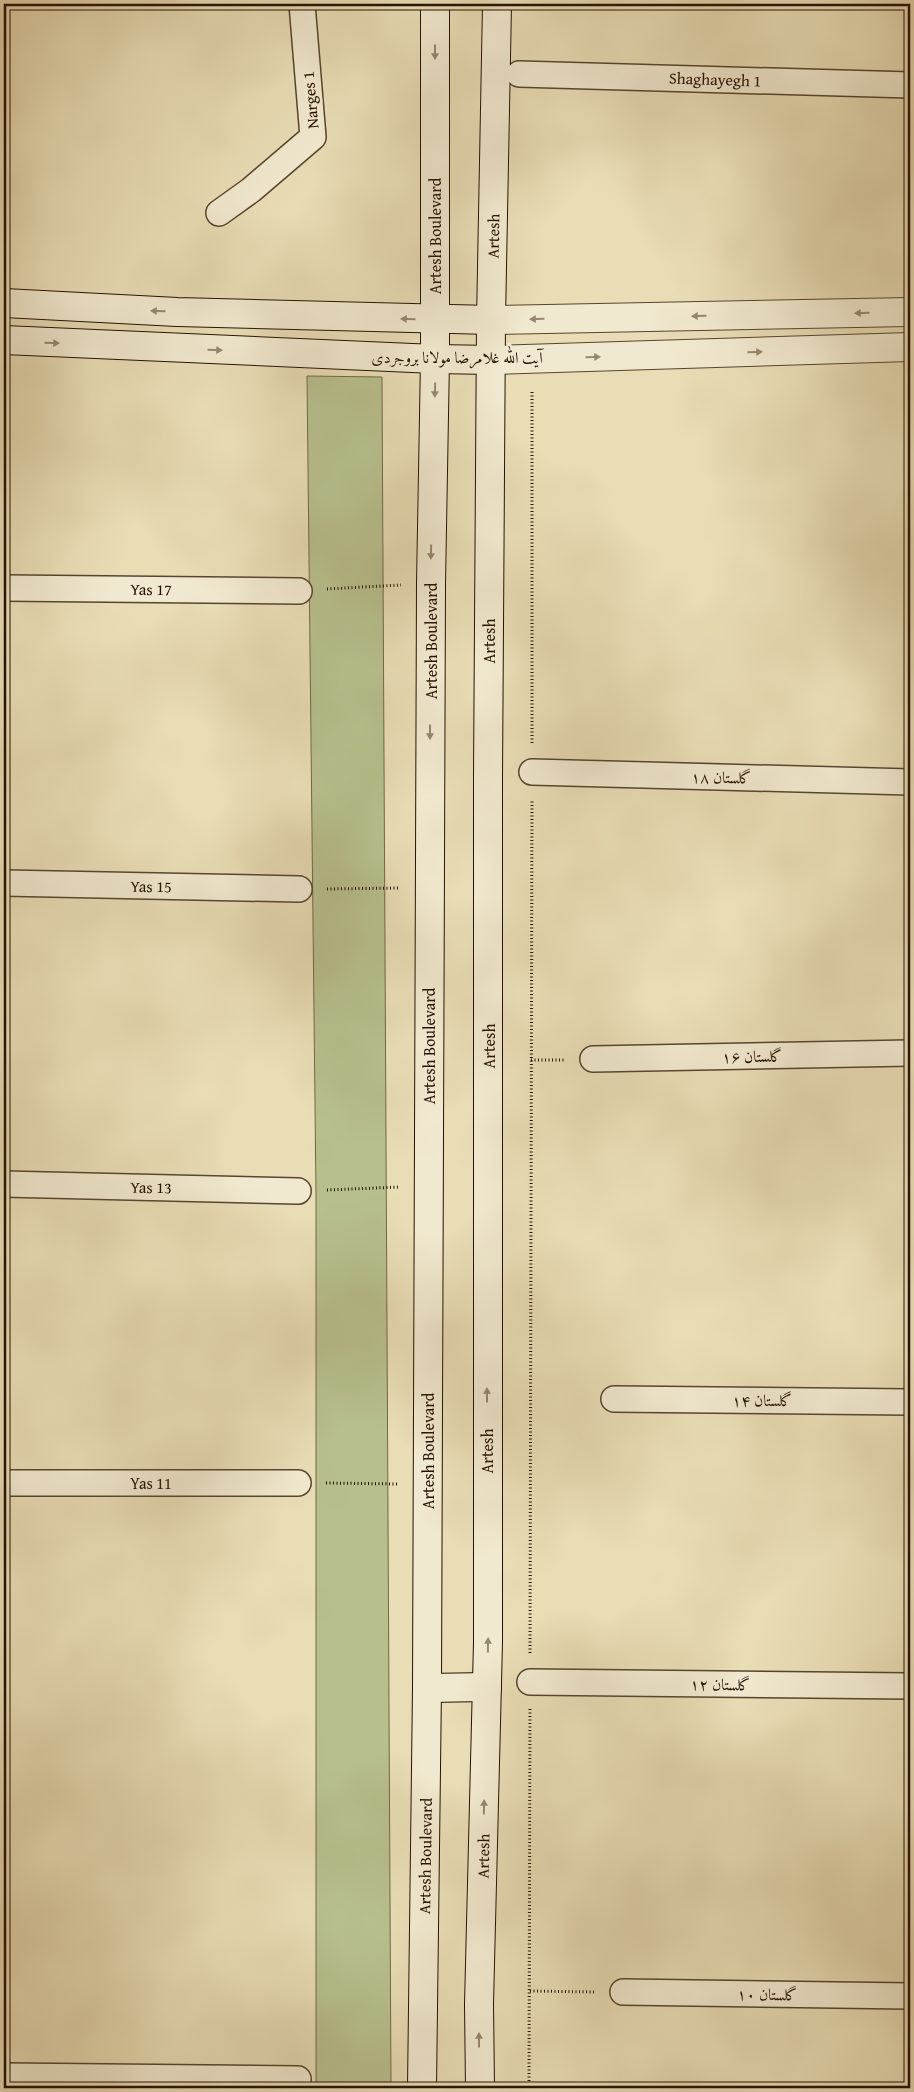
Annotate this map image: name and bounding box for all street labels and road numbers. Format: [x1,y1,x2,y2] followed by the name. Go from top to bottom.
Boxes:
[669,65,761,93] street label: Shaghayegh 1
[296,70,324,130] street label: Narges 1
[423,177,447,294] street label: Artesh Boulevard
[481,213,505,259] street label: Artesh
[371,345,544,369] street label: آیت الله غلامرضا مولانا بروجردی
[130,577,172,601] street label: Yas 17
[419,582,443,699] street label: Artesh Boulevard
[477,619,501,663] street label: Artesh
[691,764,751,790] street label: گلستان ۱۸
[130,874,172,898] street label: Yas 15
[417,987,441,1104] street label: Artesh Boulevard
[477,1024,501,1068] street label: Artesh
[722,1043,782,1069] street label: گلستان ۱۶
[130,1175,172,1199] street label: Yas 13
[732,1388,792,1412] street label: گلستان ۱۴
[416,1392,440,1509] street label: Artesh Boulevard
[475,1429,499,1473] street label: Artesh
[130,1471,172,1495] street label: Yas 11
[690,1671,750,1697] street label: گلستان ۱۲
[412,1797,438,1914] street label: Artesh Boulevard
[471,1833,495,1879] street label: Artesh
[737,1981,797,2007] street label: گلستان ۱۰

